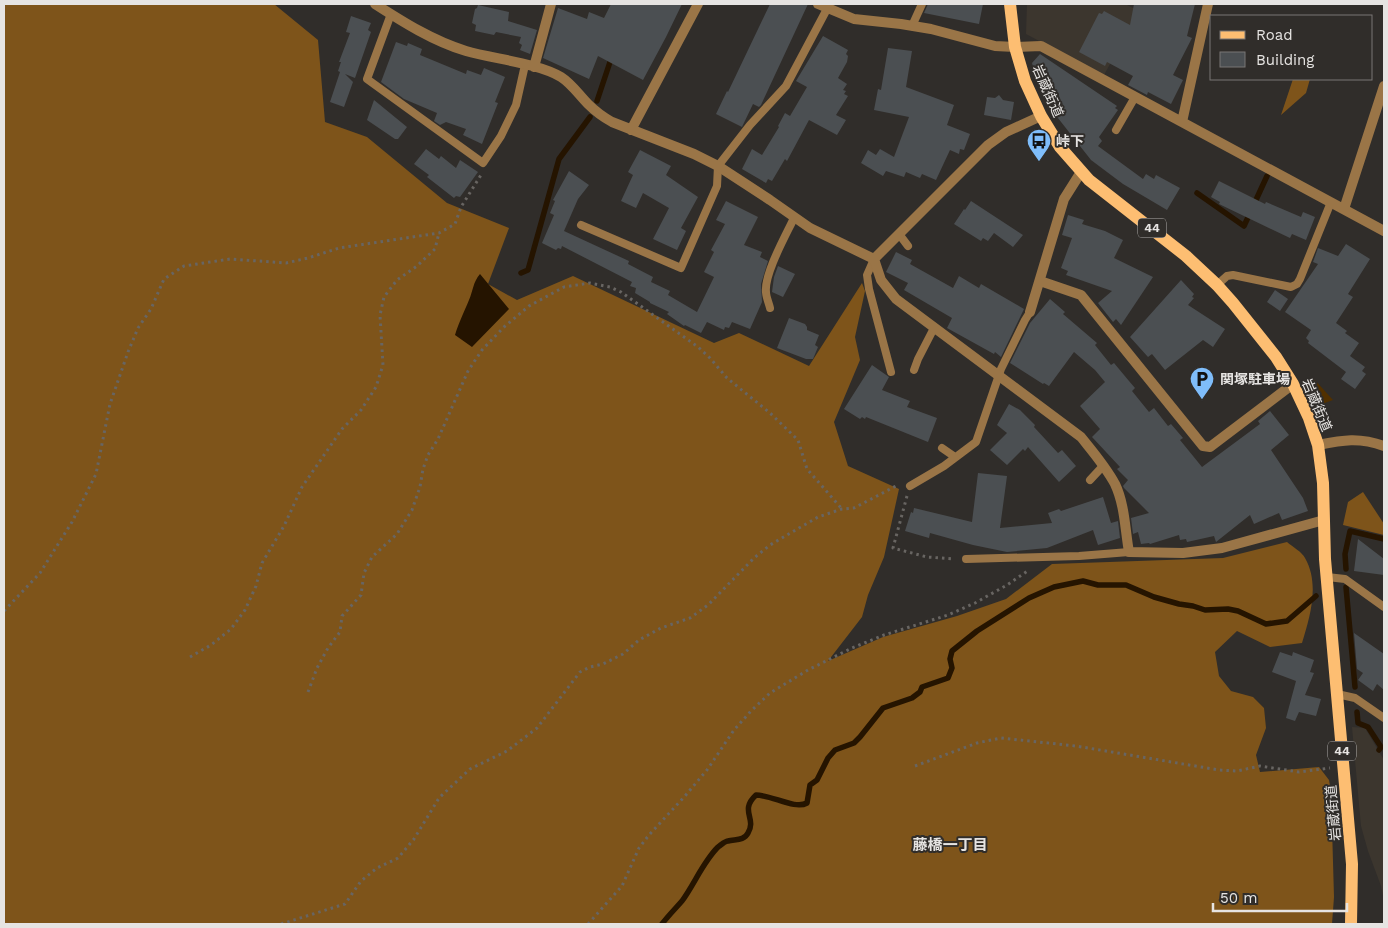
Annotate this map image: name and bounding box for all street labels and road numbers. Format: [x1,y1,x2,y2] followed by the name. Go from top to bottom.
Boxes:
[1029,62,1067,120] street label: 岩蔵街道
[1138,218,1166,238] road number: 44
[1299,376,1335,434] street label: 岩蔵街道
[1328,741,1356,760] road number: 44
[1323,784,1343,842] street label: 岩蔵街道

